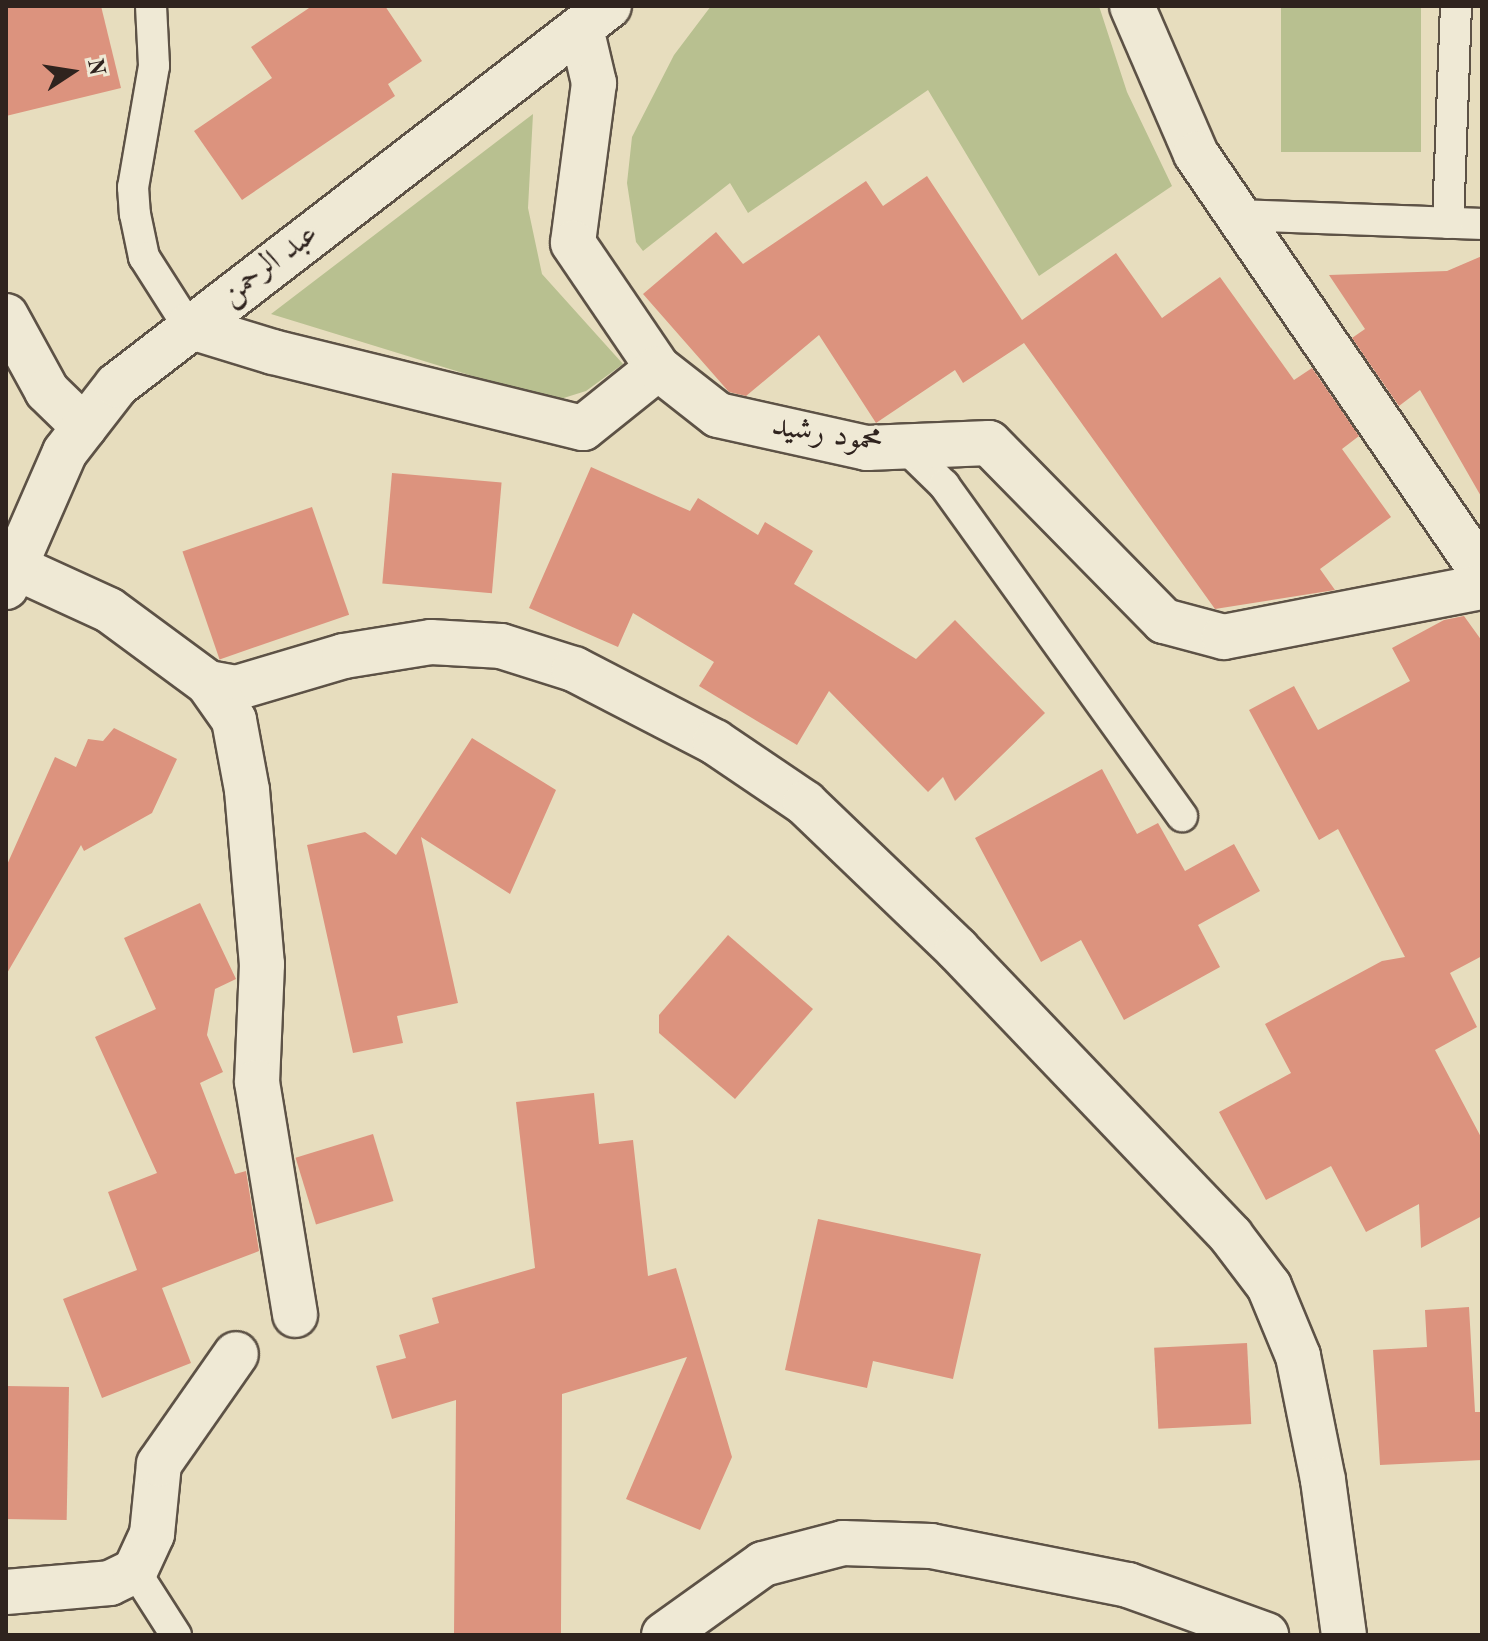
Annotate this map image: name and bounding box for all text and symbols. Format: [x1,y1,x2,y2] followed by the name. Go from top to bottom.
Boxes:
[32,32,112,112] north arrow
[83,57,108,78] text: N
[213,216,327,314] street label: عبد الرحمن
[769,407,885,463] street label: محمود رشيد

